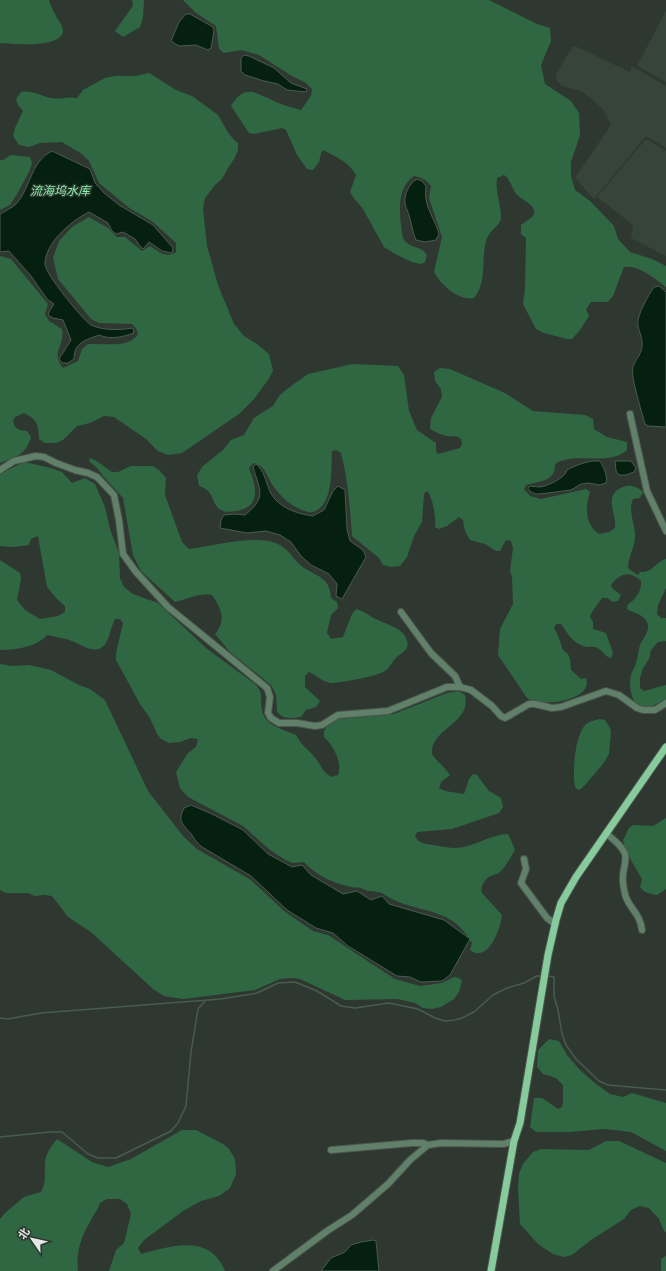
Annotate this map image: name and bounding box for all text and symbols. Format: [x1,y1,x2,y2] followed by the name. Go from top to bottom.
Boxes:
[30,183,92,198] water label: 流海坞水库
[12,1219,52,1259] north arrow
[15,1225,33,1242] text: 北

